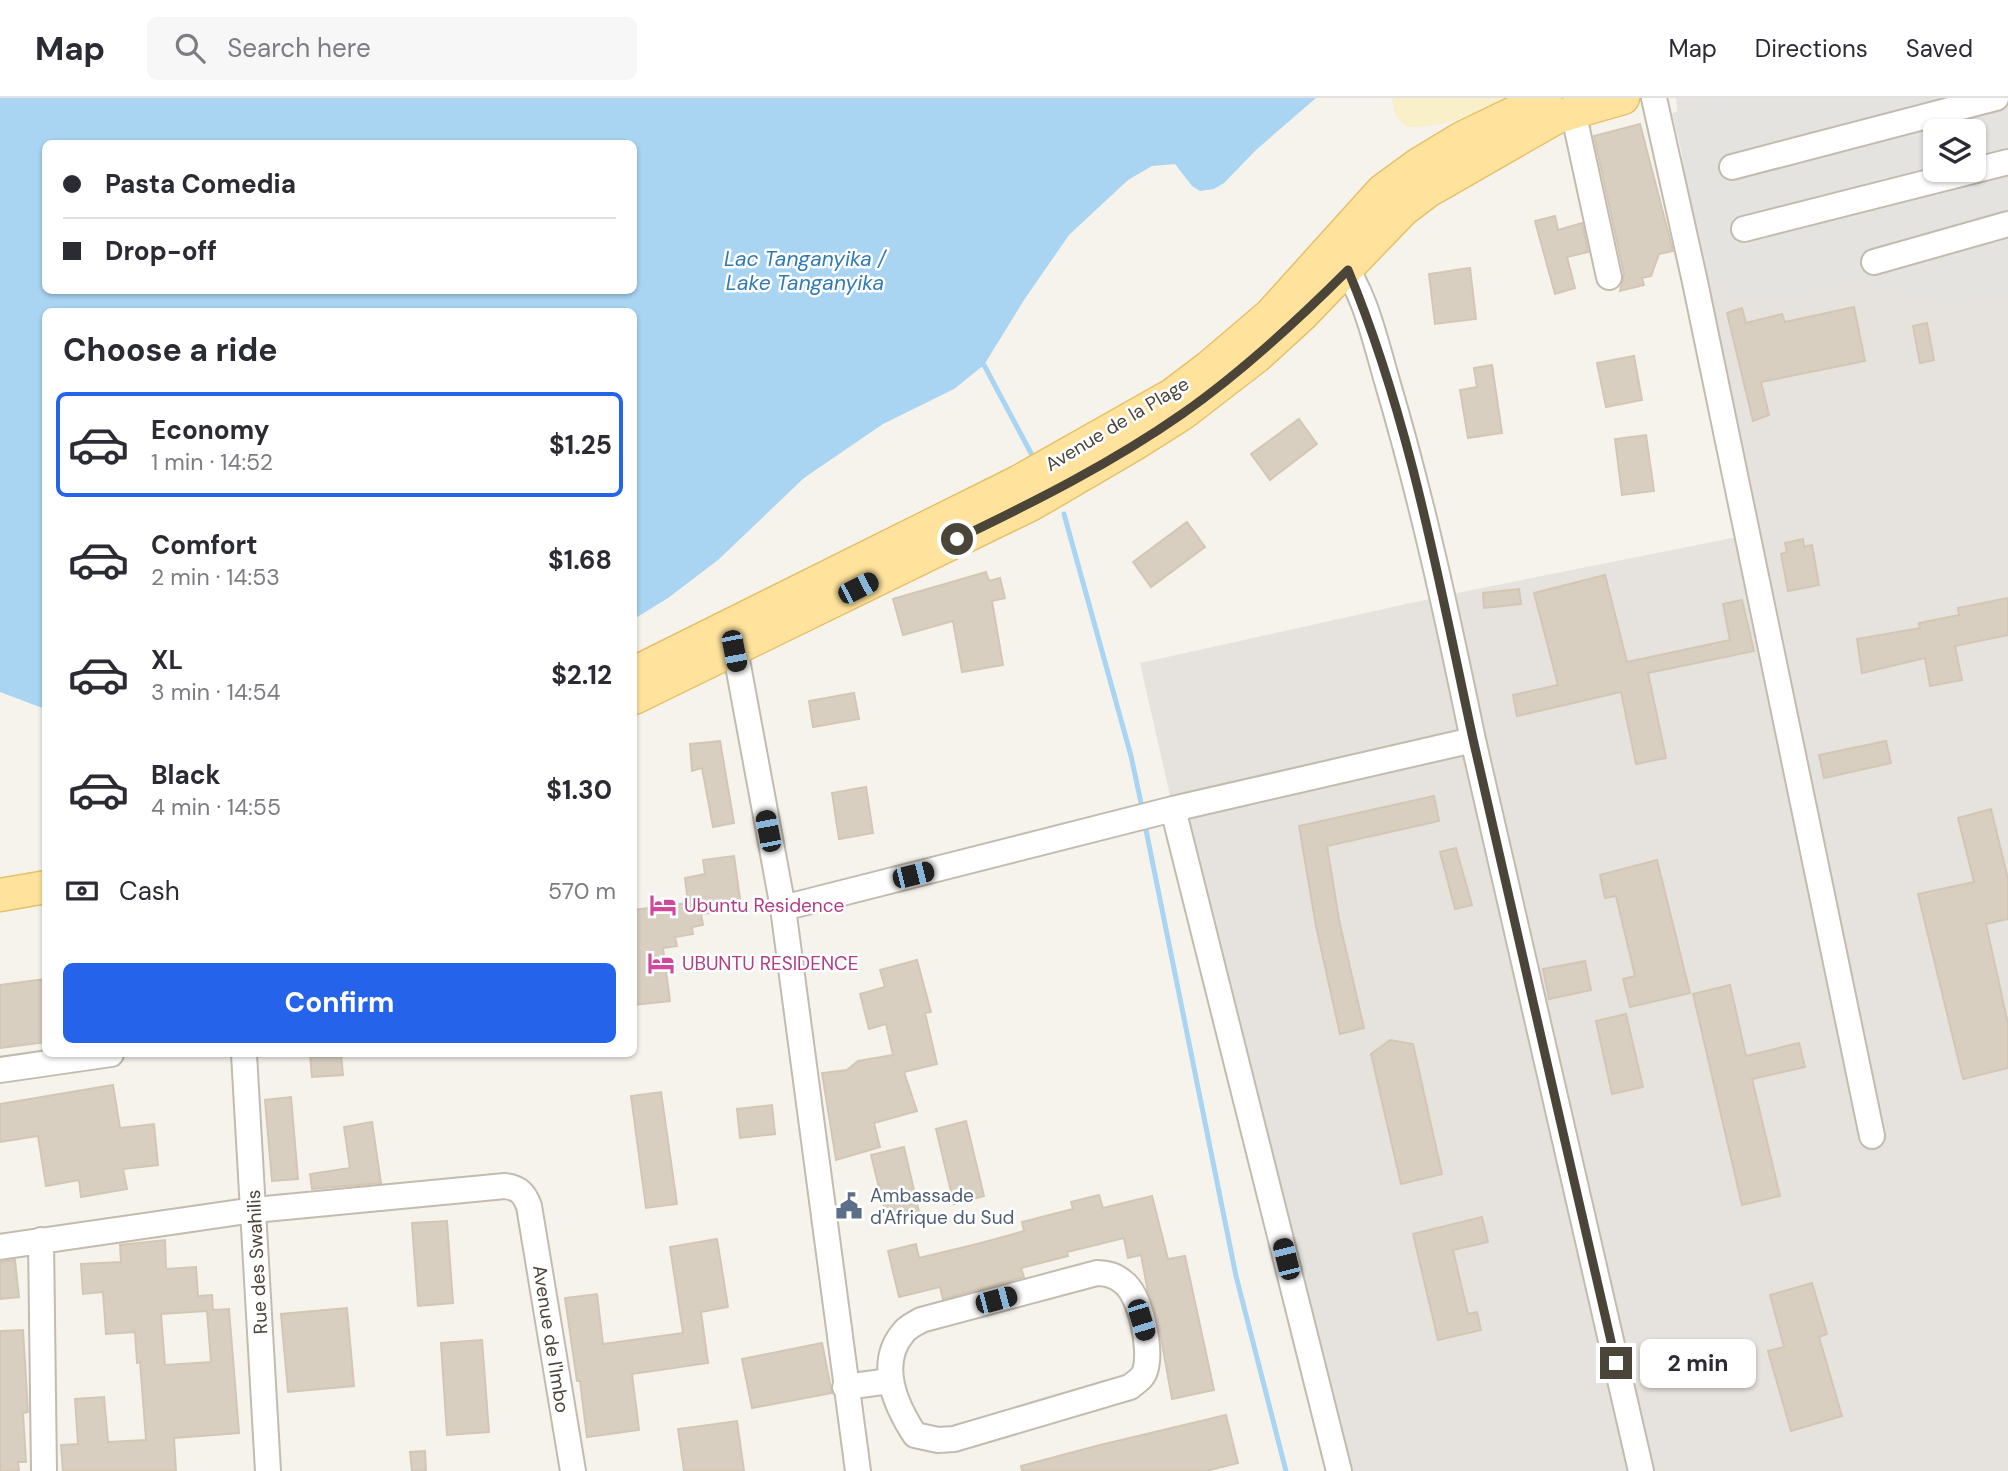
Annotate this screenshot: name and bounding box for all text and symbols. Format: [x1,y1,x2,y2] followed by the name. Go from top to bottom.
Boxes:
[147,17,637,80] search box
[35,27,105,70] text: Map
[171,29,209,67] icon: search
[227,31,371,65] text: Search here
[1669,33,1717,64] text: Map
[1755,33,1868,64] text: Directions
[1906,33,1973,64] text: Saved
[1923,119,1986,182] map controls
[1923,119,1986,182] button: layers
[105,167,296,201] text: Pasta Comedia
[105,234,217,268] text: Drop-off
[724,245,888,297] water label: Lac Tanganyika / Lake Tanganyika
[63,329,278,371] text: Choose a ride
[1040,371,1194,477] street label: Avenue de la Plage
[67,413,130,476] icon: car
[151,413,269,447] text: Economy
[549,428,612,462] text: $1.25
[151,447,273,477] text: 1 min · 14:52
[941,523,973,555] route start
[67,528,130,591] icon: car
[151,528,257,562] text: Comfort
[548,543,612,577] text: $1.68
[151,562,280,592] text: 2 min · 14:53
[835,569,882,607] car
[720,628,749,674] car
[67,643,130,706] icon: car
[151,643,183,677] text: XL
[551,658,612,692] text: $2.12
[151,677,281,707] text: 3 min · 14:54
[67,758,130,821] icon: car
[151,758,221,792] text: Black
[546,773,612,807] text: $1.30
[151,792,281,822] text: 4 min · 14:55
[754,808,783,854] car
[891,860,936,890] car
[63,872,101,910] icon: cash
[119,874,180,908] text: Cash
[548,876,616,906] text: 570 m
[648,890,678,920] hotel icon: Ubuntu Residence
[684,893,844,918] place label: Ubuntu Residence
[646,948,676,978] hotel icon: UBUNTU RESIDENCE
[682,951,858,976] place label: UBUNTU RESIDENCE
[63,963,616,1043] button: Confirm
[870,1183,1014,1230] place label: Ambassade d'Afrique du Sud
[241,1189,273,1335] street label: Rue des Swahilis
[834,1191,864,1221] public building icon: Ambassade d'Afrique du Sud
[1271,1236,1302,1282] car
[527,1263,575,1415] street label: Avenue de l'Imbo
[973,1284,1020,1316] car
[1125,1297,1158,1343] car
[1640,1338,1756,1388] callout: 2 min
[1600,1347,1632,1379] route end
[1668,1348,1728,1378] text: 2 min

